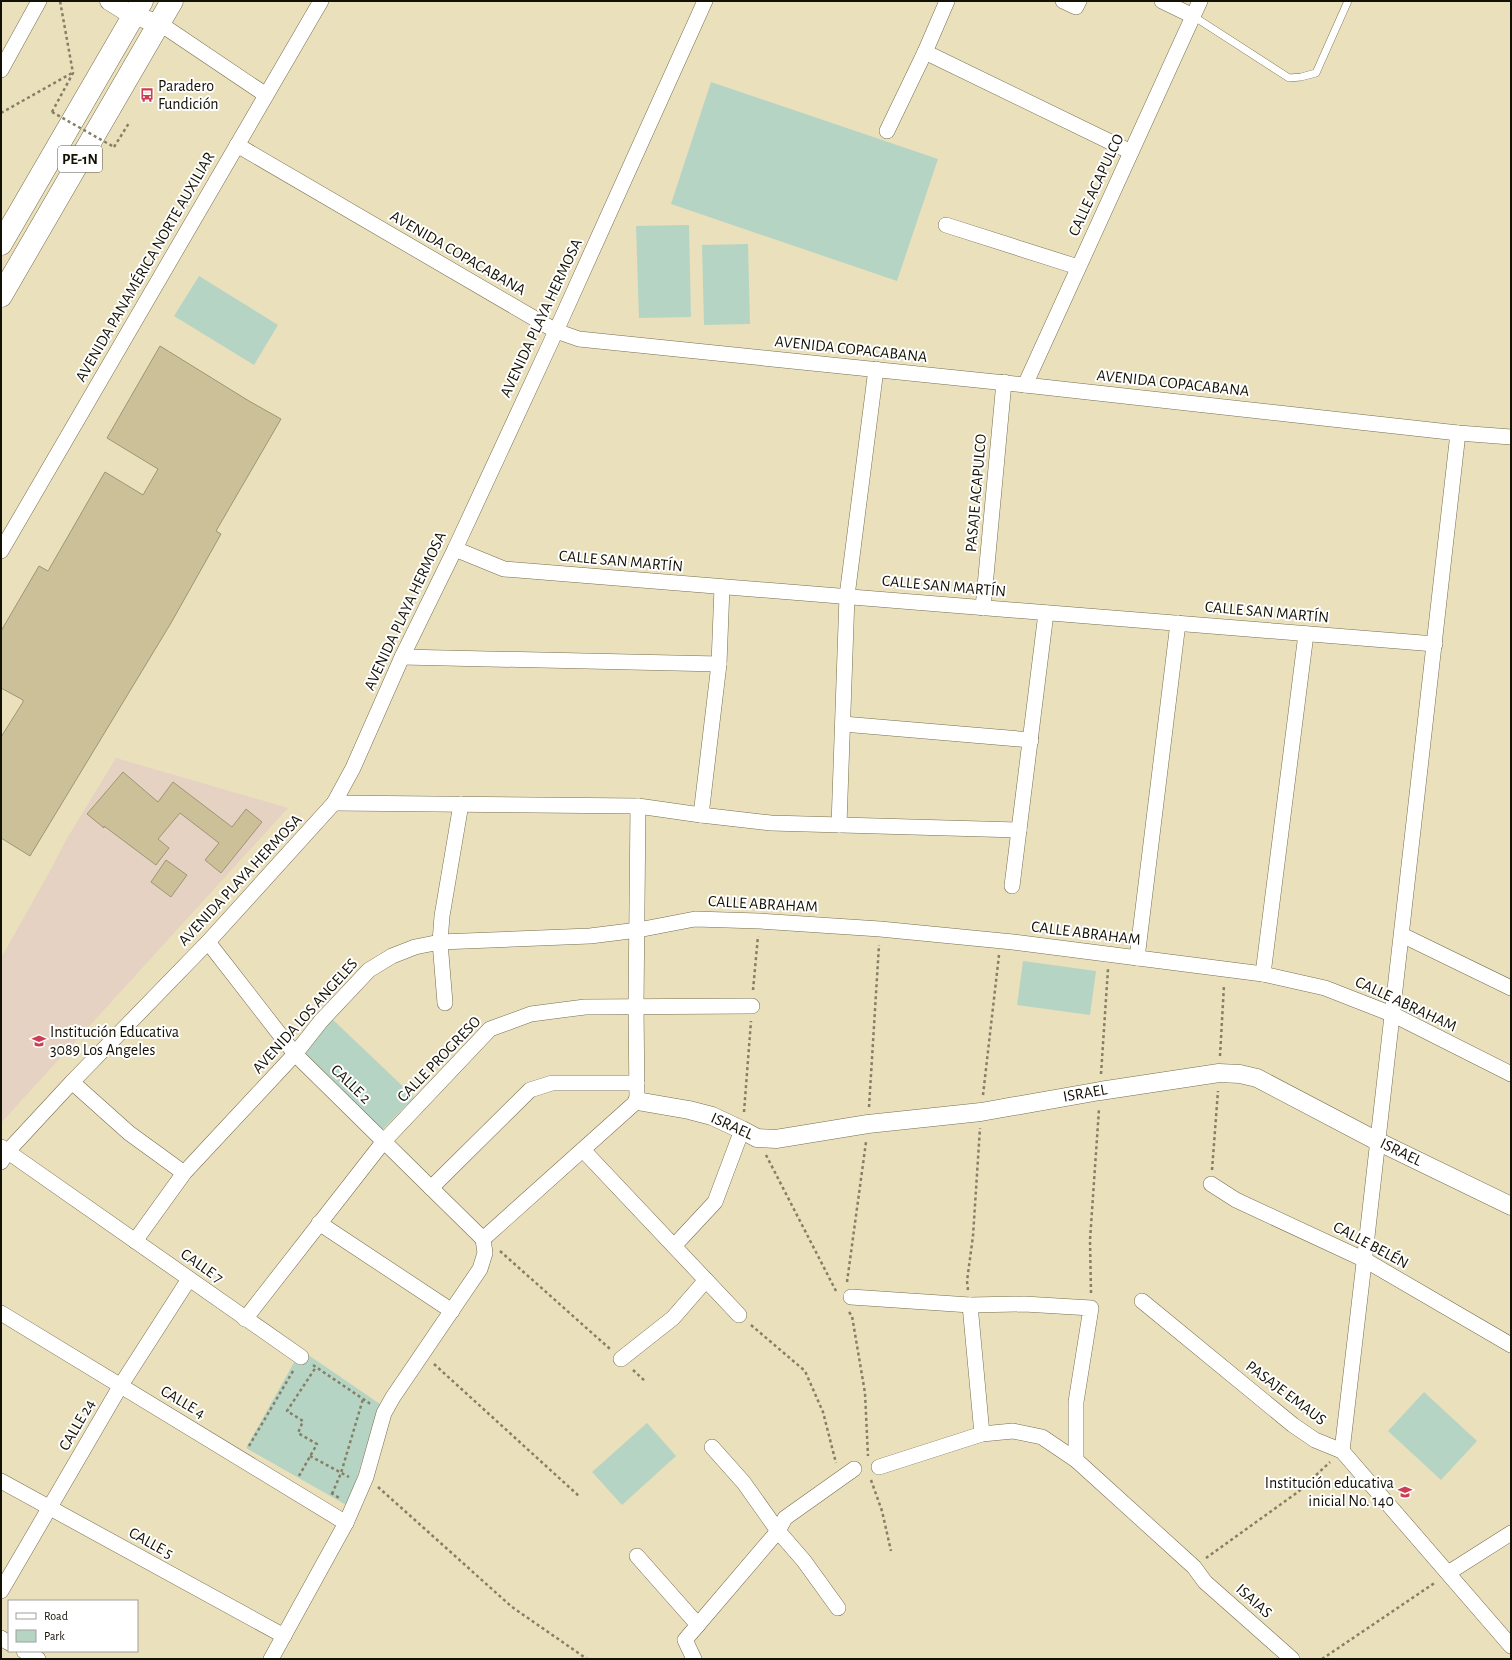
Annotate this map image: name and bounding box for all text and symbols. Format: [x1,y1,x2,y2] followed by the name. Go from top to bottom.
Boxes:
[158,78,219,112] place label: Paradero Fundición
[139,87,155,103] bus stop icon: Paradero Fundición
[1065,131,1127,239] street label: CALLE ACAPULCO
[58,146,102,172] road number: PE-1N
[71,148,218,385] street label: AVENIDA PANAMÉRICA NORTE AUXILIAR
[388,208,528,298] street label: AVENIDA COPACABANA
[497,236,585,400] street label: AVENIDA PLAYA HERMOSA
[774,333,928,365] street label: AVENIDA COPACABANA
[1096,367,1250,399] street label: AVENIDA COPACABANA
[963,433,989,553] street label: PASAJE ACAPULCO
[361,529,449,693] street label: AVENIDA PLAYA HERMOSA
[558,546,684,574] street label: CALLE SAN MARTÍN
[881,571,1007,599] street label: CALLE SAN MARTÍN
[1204,597,1330,625] street label: CALLE SAN MARTÍN
[175,811,305,949] street label: AVENIDA PLAYA HERMOSA
[708,893,818,915] street label: CALLE ABRAHAM
[1030,918,1142,948] street label: CALLE ABRAHAM
[249,955,361,1077] street label: AVENIDA LOS ANGELES
[1353,973,1459,1035] street label: CALLE ABRAHAM
[394,1013,484,1105] street label: CALLE PROGRESO
[50,1024,179,1058] place label: Institución Educativa 3089 Los Angeles
[31,1033,47,1049] school or university icon: Institución Educativa 3089 Los Angeles
[328,1061,374,1107] street label: CALLE 2
[1062,1081,1109,1105] street label: ISRAEL
[708,1110,756,1142] street label: ISRAEL
[1378,1135,1425,1169] street label: ISRAEL
[1331,1217,1412,1272] street label: CALLE BELÉN
[178,1246,226,1286] street label: CALLE 7
[1243,1358,1329,1428] street label: PASAJE EMAUS
[158,1383,208,1422] street label: CALLE 4
[56,1396,98,1453] street label: CALLE 24
[1265,1475,1394,1509] place label: Institución educativa inicial No. 140
[1397,1484,1413,1500] school or university icon: Institución educativa inicial No. 140
[126,1524,176,1562] street label: CALLE 5
[1233,1581,1275,1621] street label: ISAIAS
[8,1600,138,1652] legend
[44,1610,68,1622] text: Road
[44,1630,65,1642] text: Park

